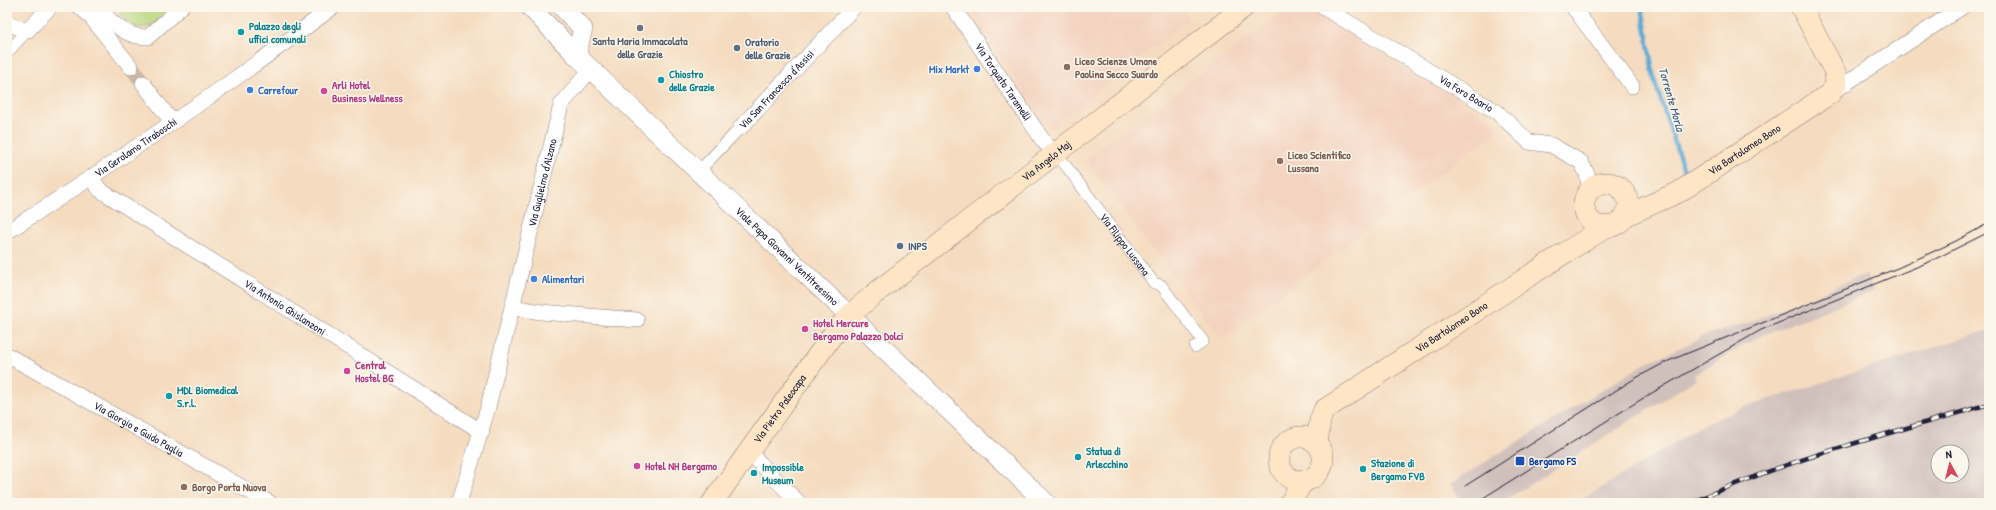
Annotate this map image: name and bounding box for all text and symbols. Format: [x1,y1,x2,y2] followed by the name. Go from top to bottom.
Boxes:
[249,19,306,46] place label: Palazzo degli uffici comunali
[635,23,645,33] marker: Santa Maria Immacolata delle Grazie
[236,27,246,37] marker: Palazzo degli uffici comunali
[592,34,688,61] place label: Santa Maria Immacolata delle Grazie
[745,35,791,62] place label: Oratorio delle Grazie
[972,40,1035,123] street label: Via Torquato Taramelli
[732,43,742,53] marker: Oratorio delle Grazie
[736,47,817,132] street label: Via San Francesco d'Assisi
[1075,54,1158,81] place label: Liceo Scienze Umane Paolina Secco Suardo
[929,62,970,76] place label: Mix Markt
[1062,62,1072,72] marker: Liceo Scienze Umane Paolina Secco Suardo
[972,64,982,74] marker: Mix Markt
[1655,65,1690,134] water label: Torrente Morla
[669,67,715,94] place label: Chiostro delle Grazie
[1436,72,1496,115] street label: Via Foro Boario
[656,75,666,85] marker: Chiostro delle Grazie
[332,78,404,105] place label: Arli Hotel Business Wellness
[258,83,299,97] place label: Carrefour
[245,85,255,95] marker: Carrefour
[319,86,329,96] marker: Arli Hotel Business Wellness
[92,115,179,180] street label: Via Gerolamo Tiraboschi
[1705,121,1784,178] street label: Via Bartolomeo Bono
[525,137,560,228] street label: Via Guglielmo d'Alzano
[1019,137,1074,184] street label: Via Angelo Maj
[1288,148,1351,175] place label: Liceo Scientifico Lussana
[1275,156,1285,166] marker: Liceo Scientifico Lussana
[733,204,842,309] street label: Viale Papa Giovanni Ventitreesimo
[1097,210,1153,279] street label: Via Filippo Lussana
[908,239,928,253] place label: INPS
[895,241,905,251] marker: INPS
[542,272,584,286] place label: Alimentari
[529,274,539,284] marker: Alimentari
[242,276,328,338] street label: Via Antonio Ghislanzoni
[1413,298,1491,356] street label: Via Bartolomeo Bono
[813,316,903,344] place label: Hotel Mercure Bergamo Palazzo Dolci
[800,324,810,334] marker: Hotel Mercure Bergamo Palazzo Dolci
[355,358,394,385] place label: Central Hostel BG
[342,366,352,376] marker: Central Hostel BG
[750,371,809,446] street label: Via Pietro Paleocapa
[177,383,239,410] place label: MDL Biomedical S.r.l.
[164,391,174,401] marker: MDL Biomedical S.r.l.
[91,398,187,460] street label: Via Giorgio e Guido Paglia
[1086,444,1128,471] place label: Statua di Arlecchino
[1930,444,1970,484] north arrow
[1945,447,1953,461] text: N
[1073,452,1083,462] marker: Statua di Arlecchino
[1529,454,1577,469] place label: Bergamo FS
[1514,455,1526,467] marker: Bergamo FS
[1371,456,1425,484] place label: Stazione di Bergamo FVB
[645,459,718,474] place label: Hotel NH Bergamo
[762,460,805,487] place label: Impossible Museum
[632,461,642,471] marker: Hotel NH Bergamo
[1358,464,1368,474] marker: Stazione di Bergamo FVB
[749,468,759,478] marker: Impossible Museum
[192,480,267,495] place label: Borgo Porta Nuova
[179,482,189,492] marker: Borgo Porta Nuova

